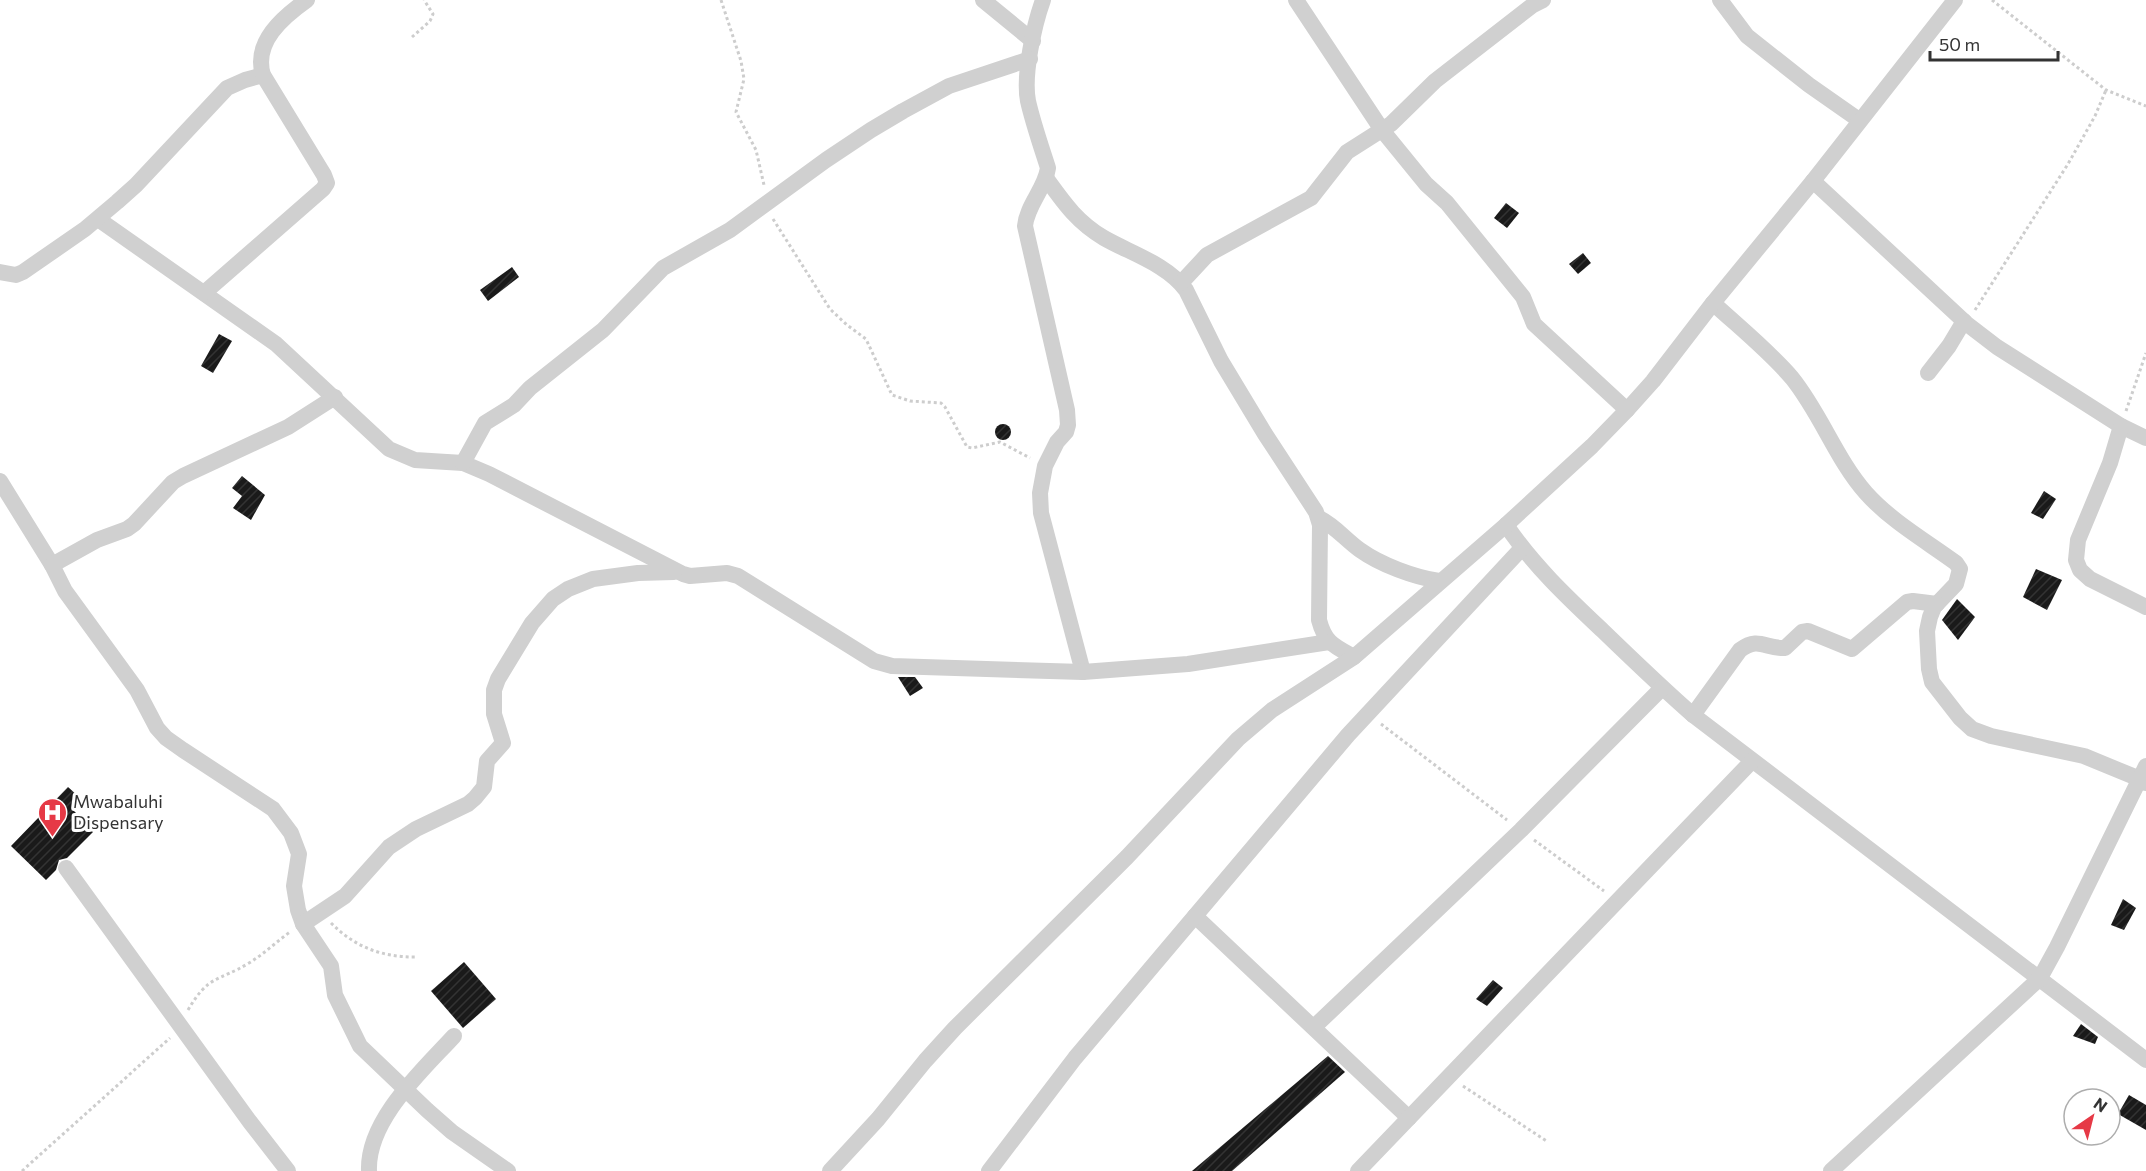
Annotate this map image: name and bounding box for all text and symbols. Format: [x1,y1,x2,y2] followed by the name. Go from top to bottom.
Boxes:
[1930,24,2058,62] scale bar
[1939,33,1980,55] text: 50 m
[73,790,164,833] place label: Mwabaluhi Dispensary
[36,796,68,838] hospital icon: Mwabaluhi Dispensary
[2062,1087,2122,1147] north arrow
[2091,1093,2111,1116] text: N

